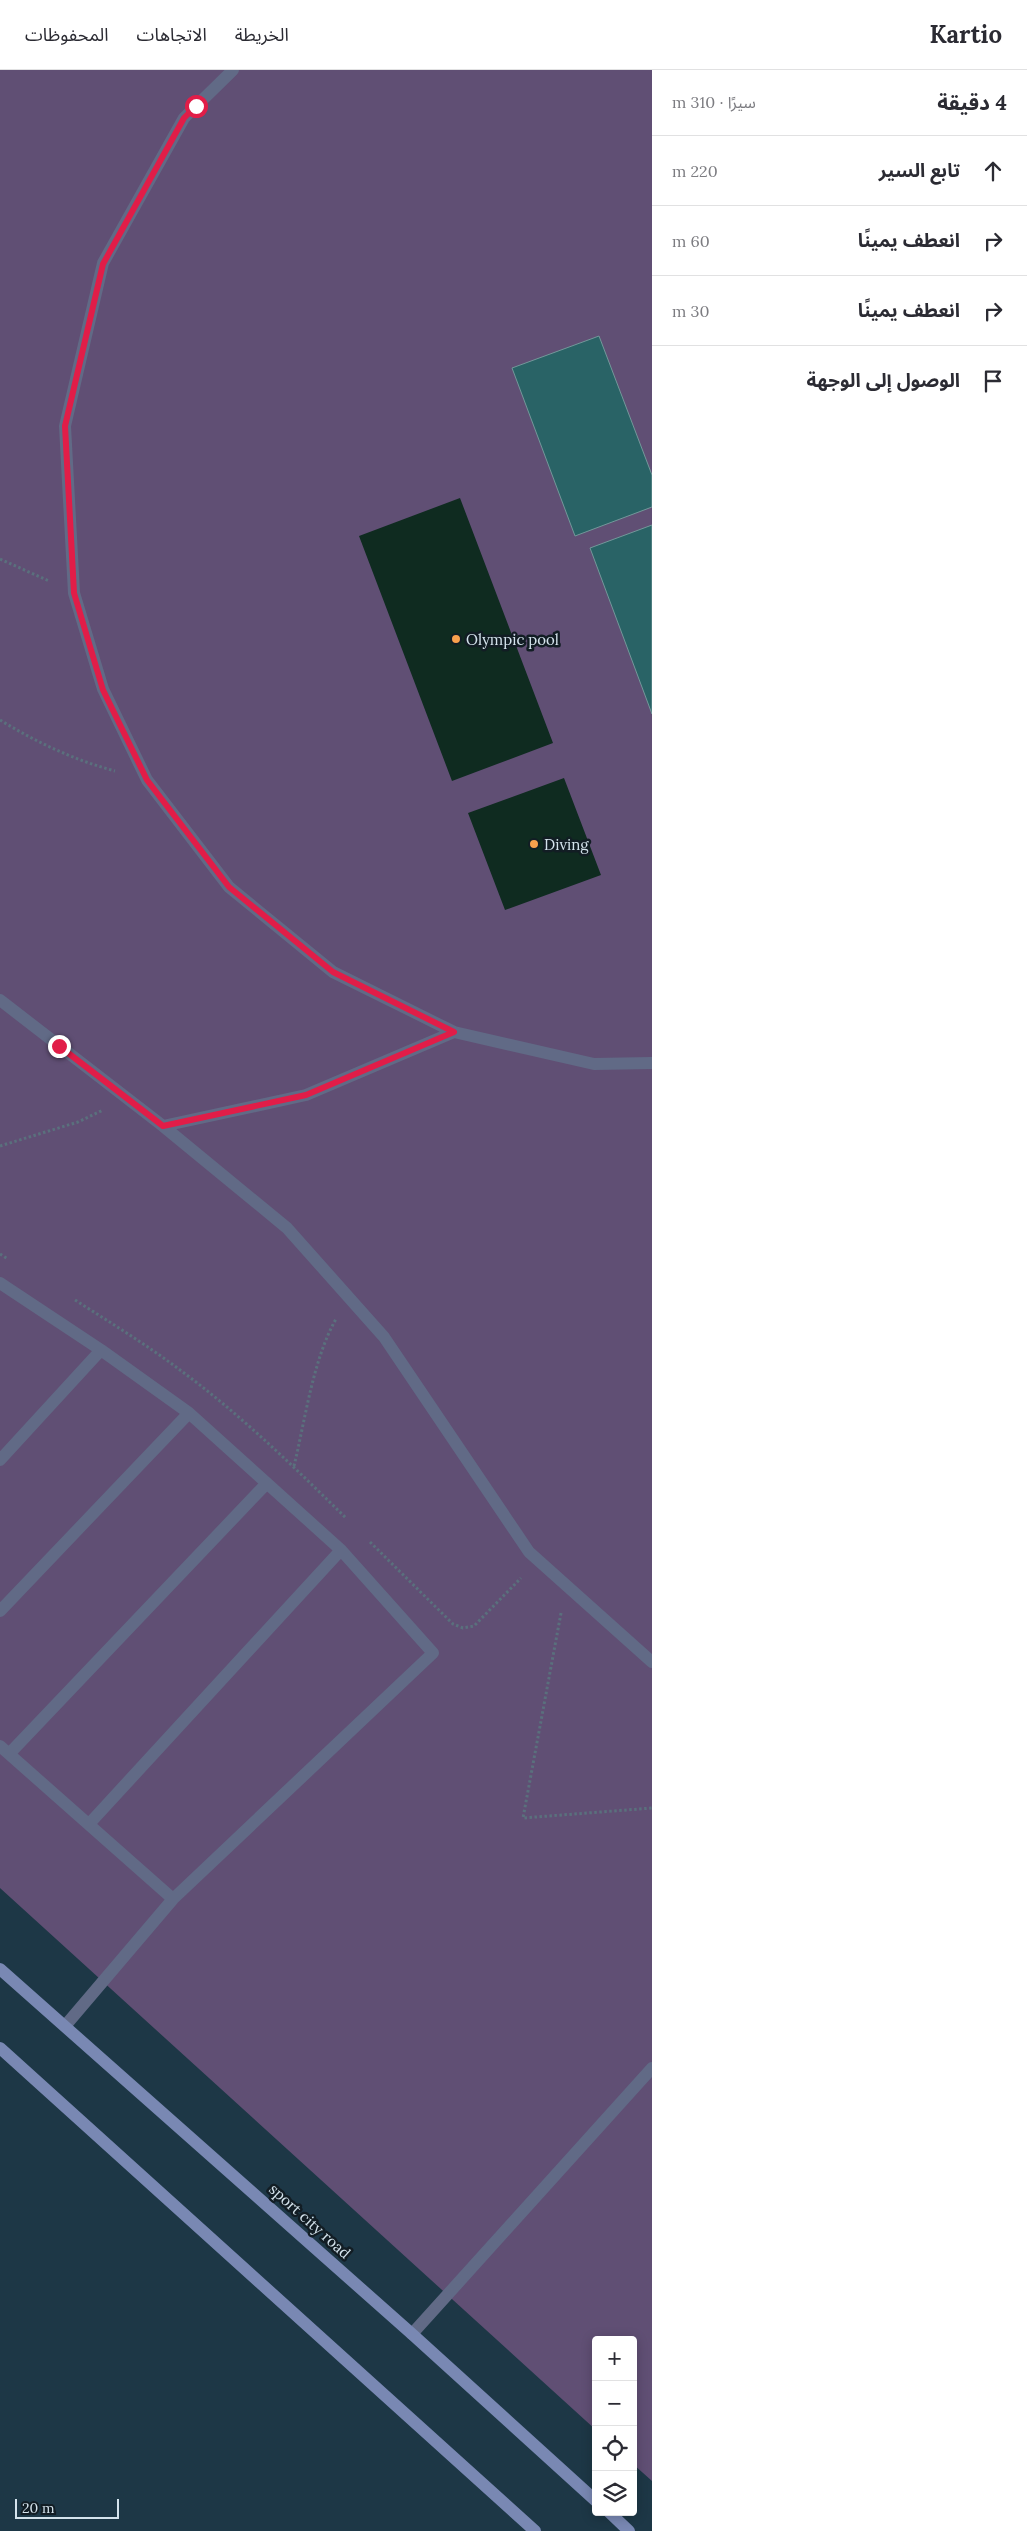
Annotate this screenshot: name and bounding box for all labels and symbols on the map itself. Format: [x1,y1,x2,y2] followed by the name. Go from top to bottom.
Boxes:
[185,95,208,118] route start
[466,630,559,649] place label: Olympic pool
[450,633,462,645] marker: Olympic pool
[544,835,589,854] place label: Diving
[528,838,540,850] marker: Diving
[48,1035,71,1058] route end
[265,2179,355,2263] street label: sport city road
[15,2496,119,2519] scale bar

